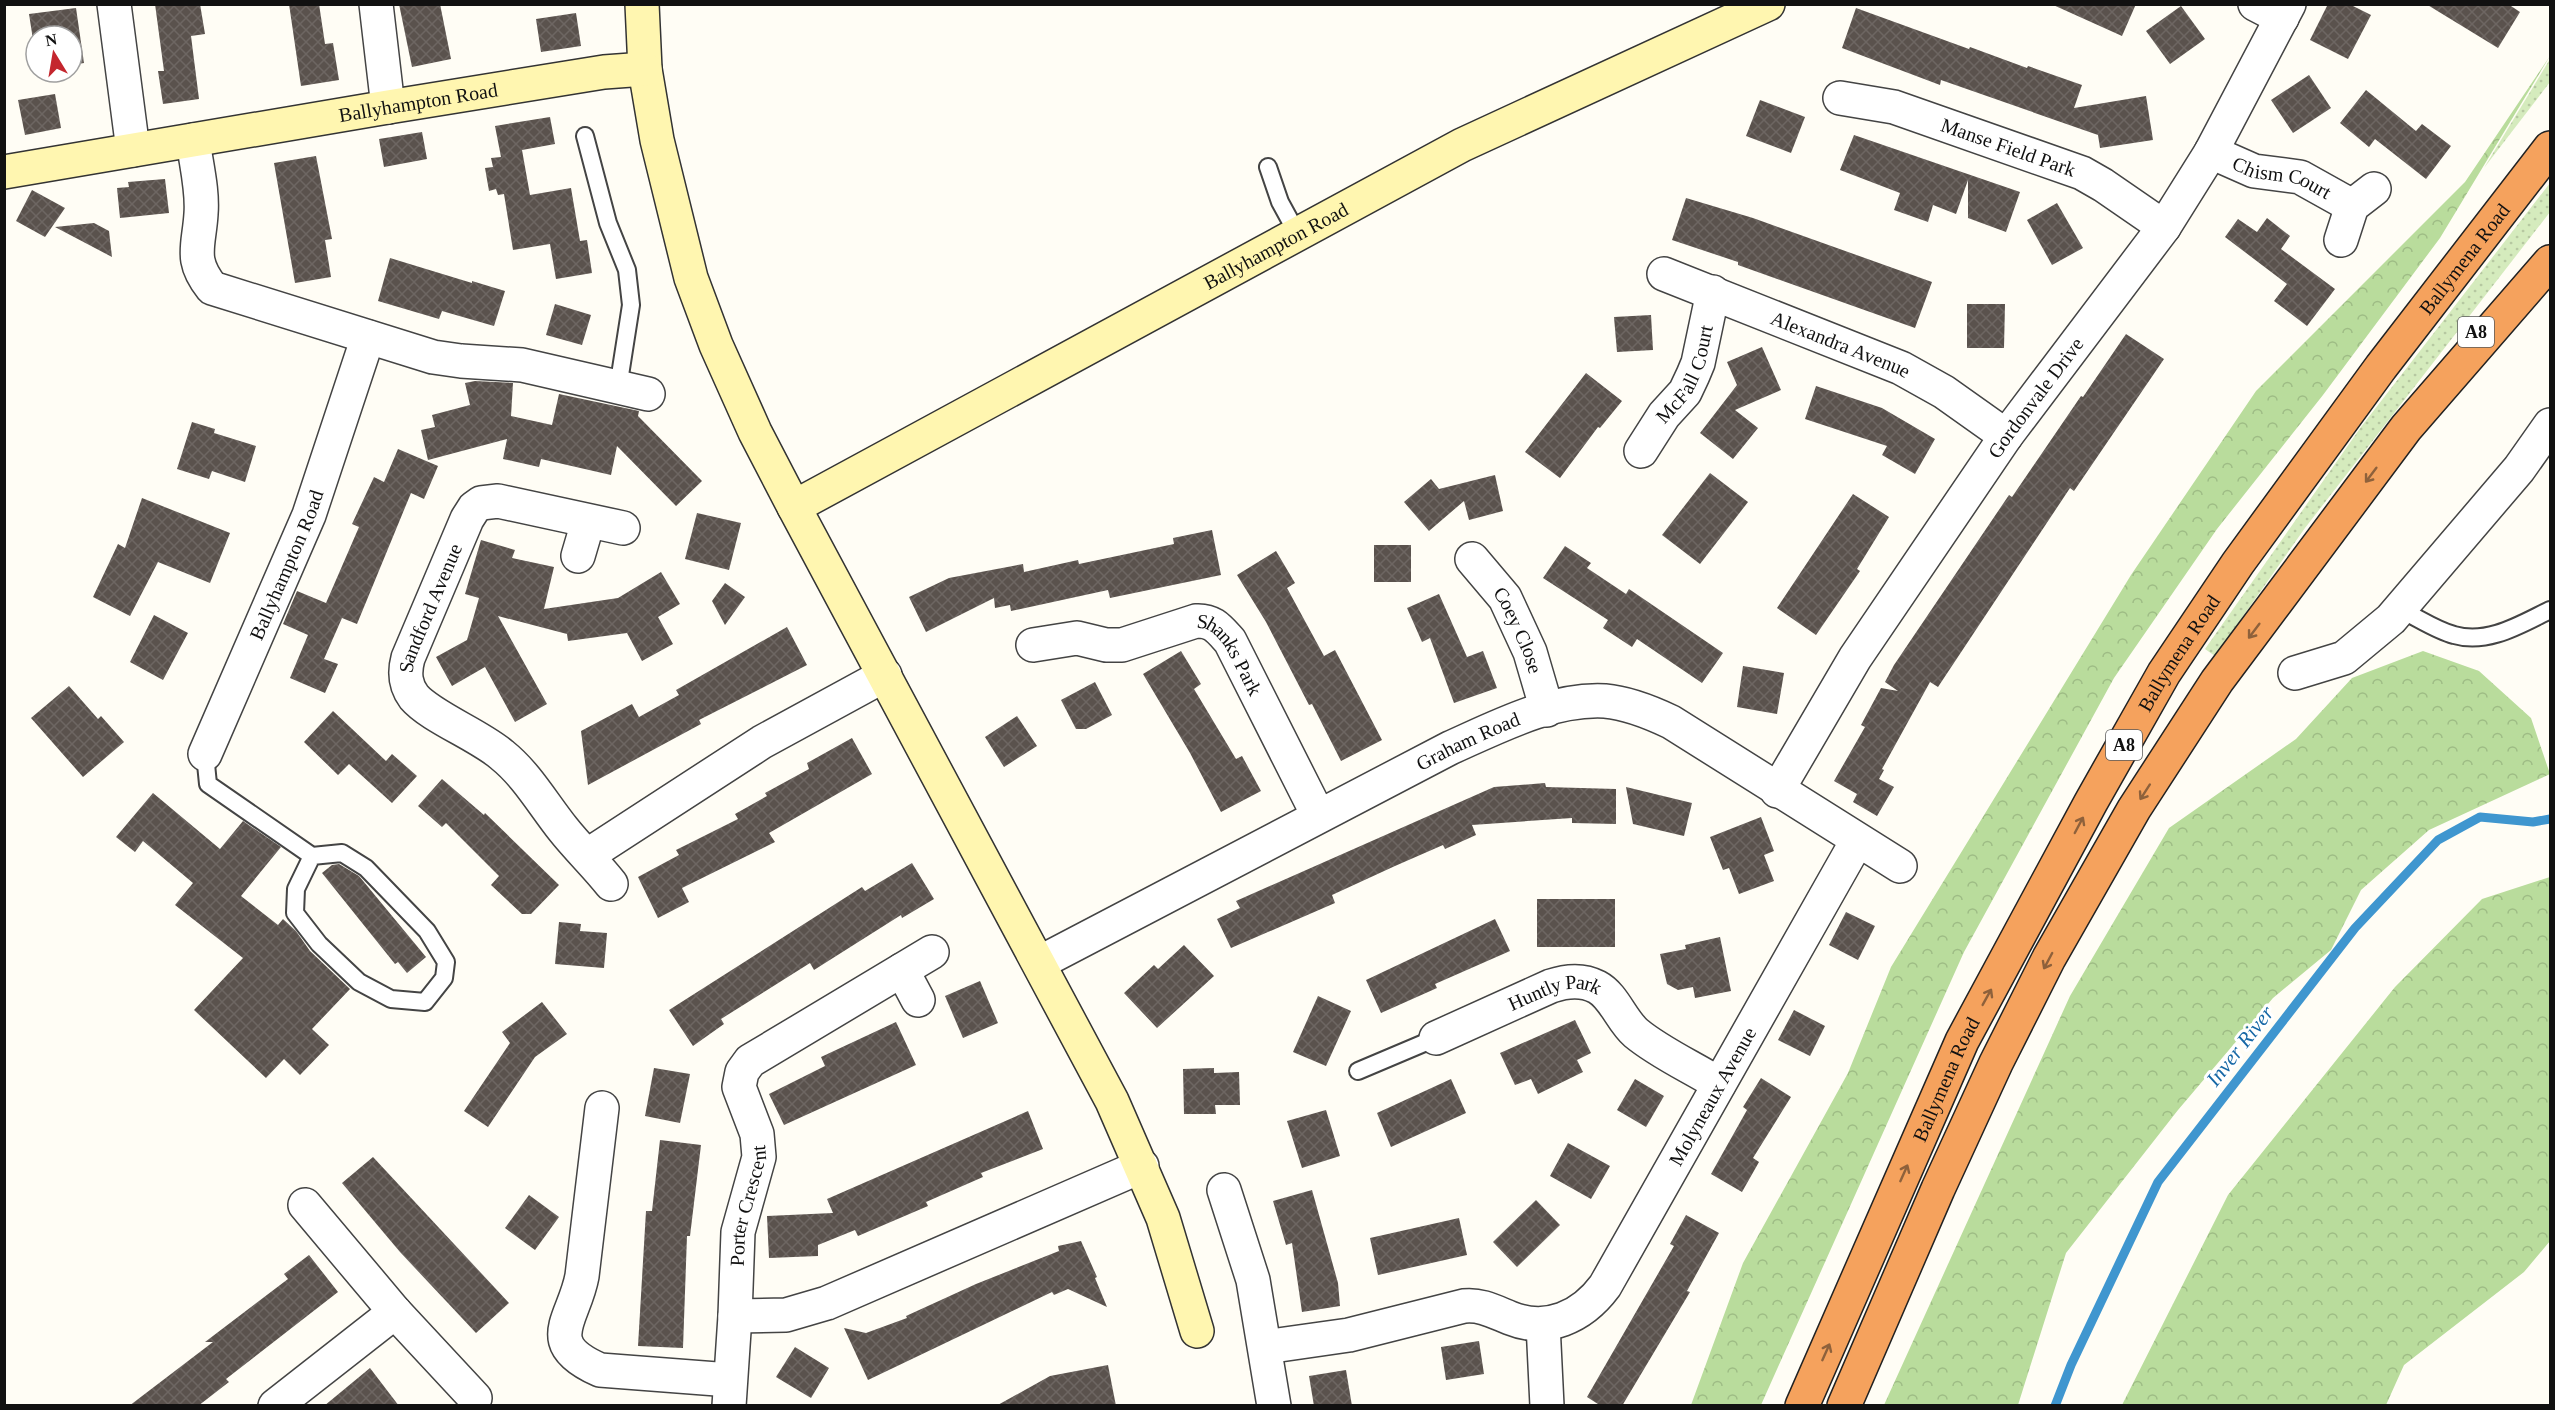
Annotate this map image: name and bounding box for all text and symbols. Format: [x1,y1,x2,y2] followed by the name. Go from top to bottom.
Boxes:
[24,24,84,84] north arrow
[44,30,59,49] text: N
[337,78,499,126] street label: Ballyhampton Road
[1938,113,2079,181] street label: Manse Field Park
[2229,152,2335,203] street label: Chism Court
[1200,198,1352,294] street label: Ballyhampton Road
[2415,199,2514,319] street label: Ballymena Road
[1768,307,1914,382] street label: Alexandra Avenue
[2458,317,2494,347] road number: A8
[1651,323,1717,428] street label: McFall Court
[1983,333,2088,462] street label: Gordonvale Drive
[2364,466,2377,482] one-way arrow
[245,487,328,643] street label: Ballyhampton Road
[395,540,466,674] street label: Sandford Avenue
[1489,582,1547,676] street label: Coey Close
[2134,591,2224,715] street label: Ballymena Road
[1196,610,1267,699] street label: Shanks Park
[2248,623,2261,639] one-way arrow
[1412,708,1523,775] street label: Graham Road
[2106,730,2142,760] road number: A8
[2138,783,2150,800] one-way arrow
[2073,817,2085,834] one-way arrow
[2042,952,2053,970] one-way arrow
[1505,970,1606,1015] street label: Huntly Park
[1981,989,1993,1006] one-way arrow
[2201,1001,2279,1092] water label: Inver River
[1908,1013,1984,1145] street label: Ballymena Road
[1664,1023,1760,1170] street label: Molyneaux Avenue
[726,1144,770,1267] street label: Porter Crescent
[1899,1164,1910,1182] one-way arrow
[1821,1343,1832,1361] one-way arrow

